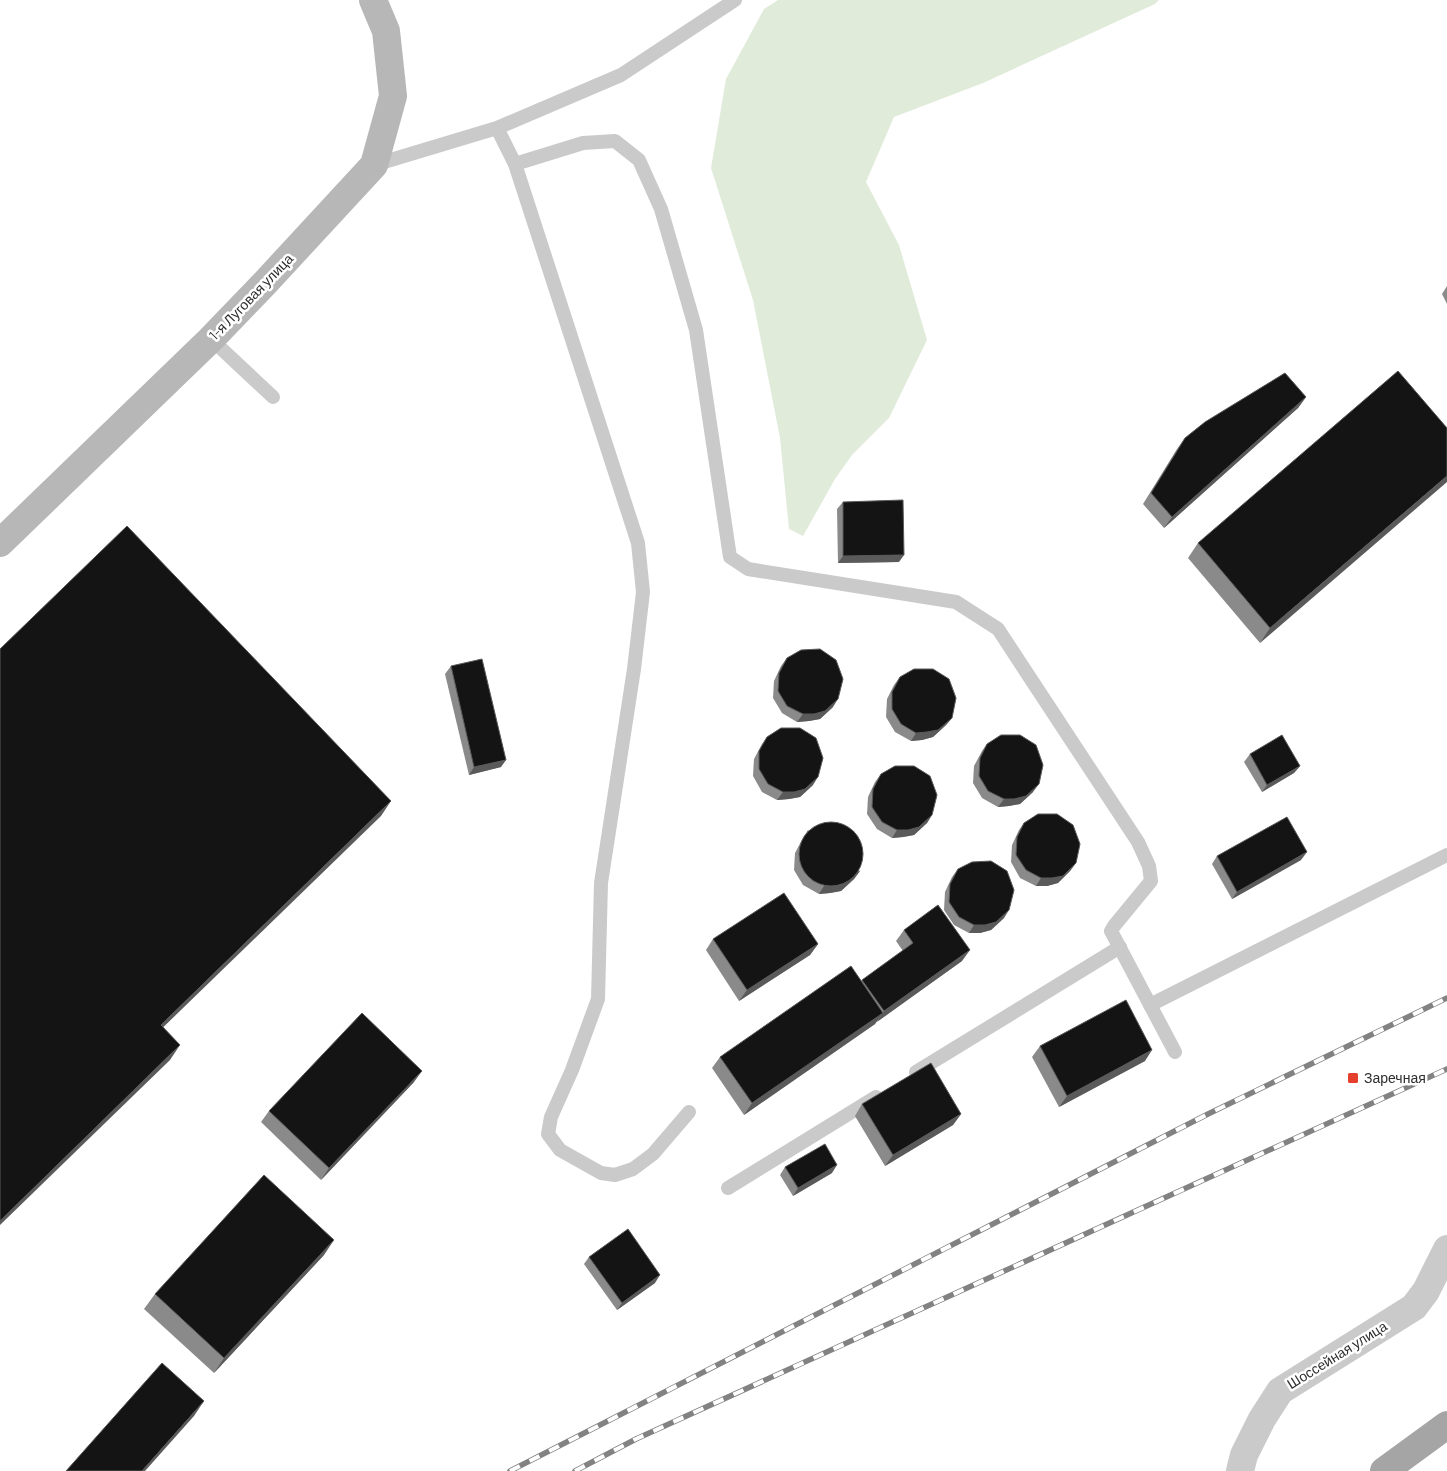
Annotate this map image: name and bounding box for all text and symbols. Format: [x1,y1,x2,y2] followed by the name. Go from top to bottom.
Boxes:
[205,250,296,343] street label: 1-я Луговая улица
[1364,1069,1426,1086] place label: Заречная
[1346,1071,1360,1085] marker: Заречная
[1284,1317,1390,1392] street label: Шоссейная улица

